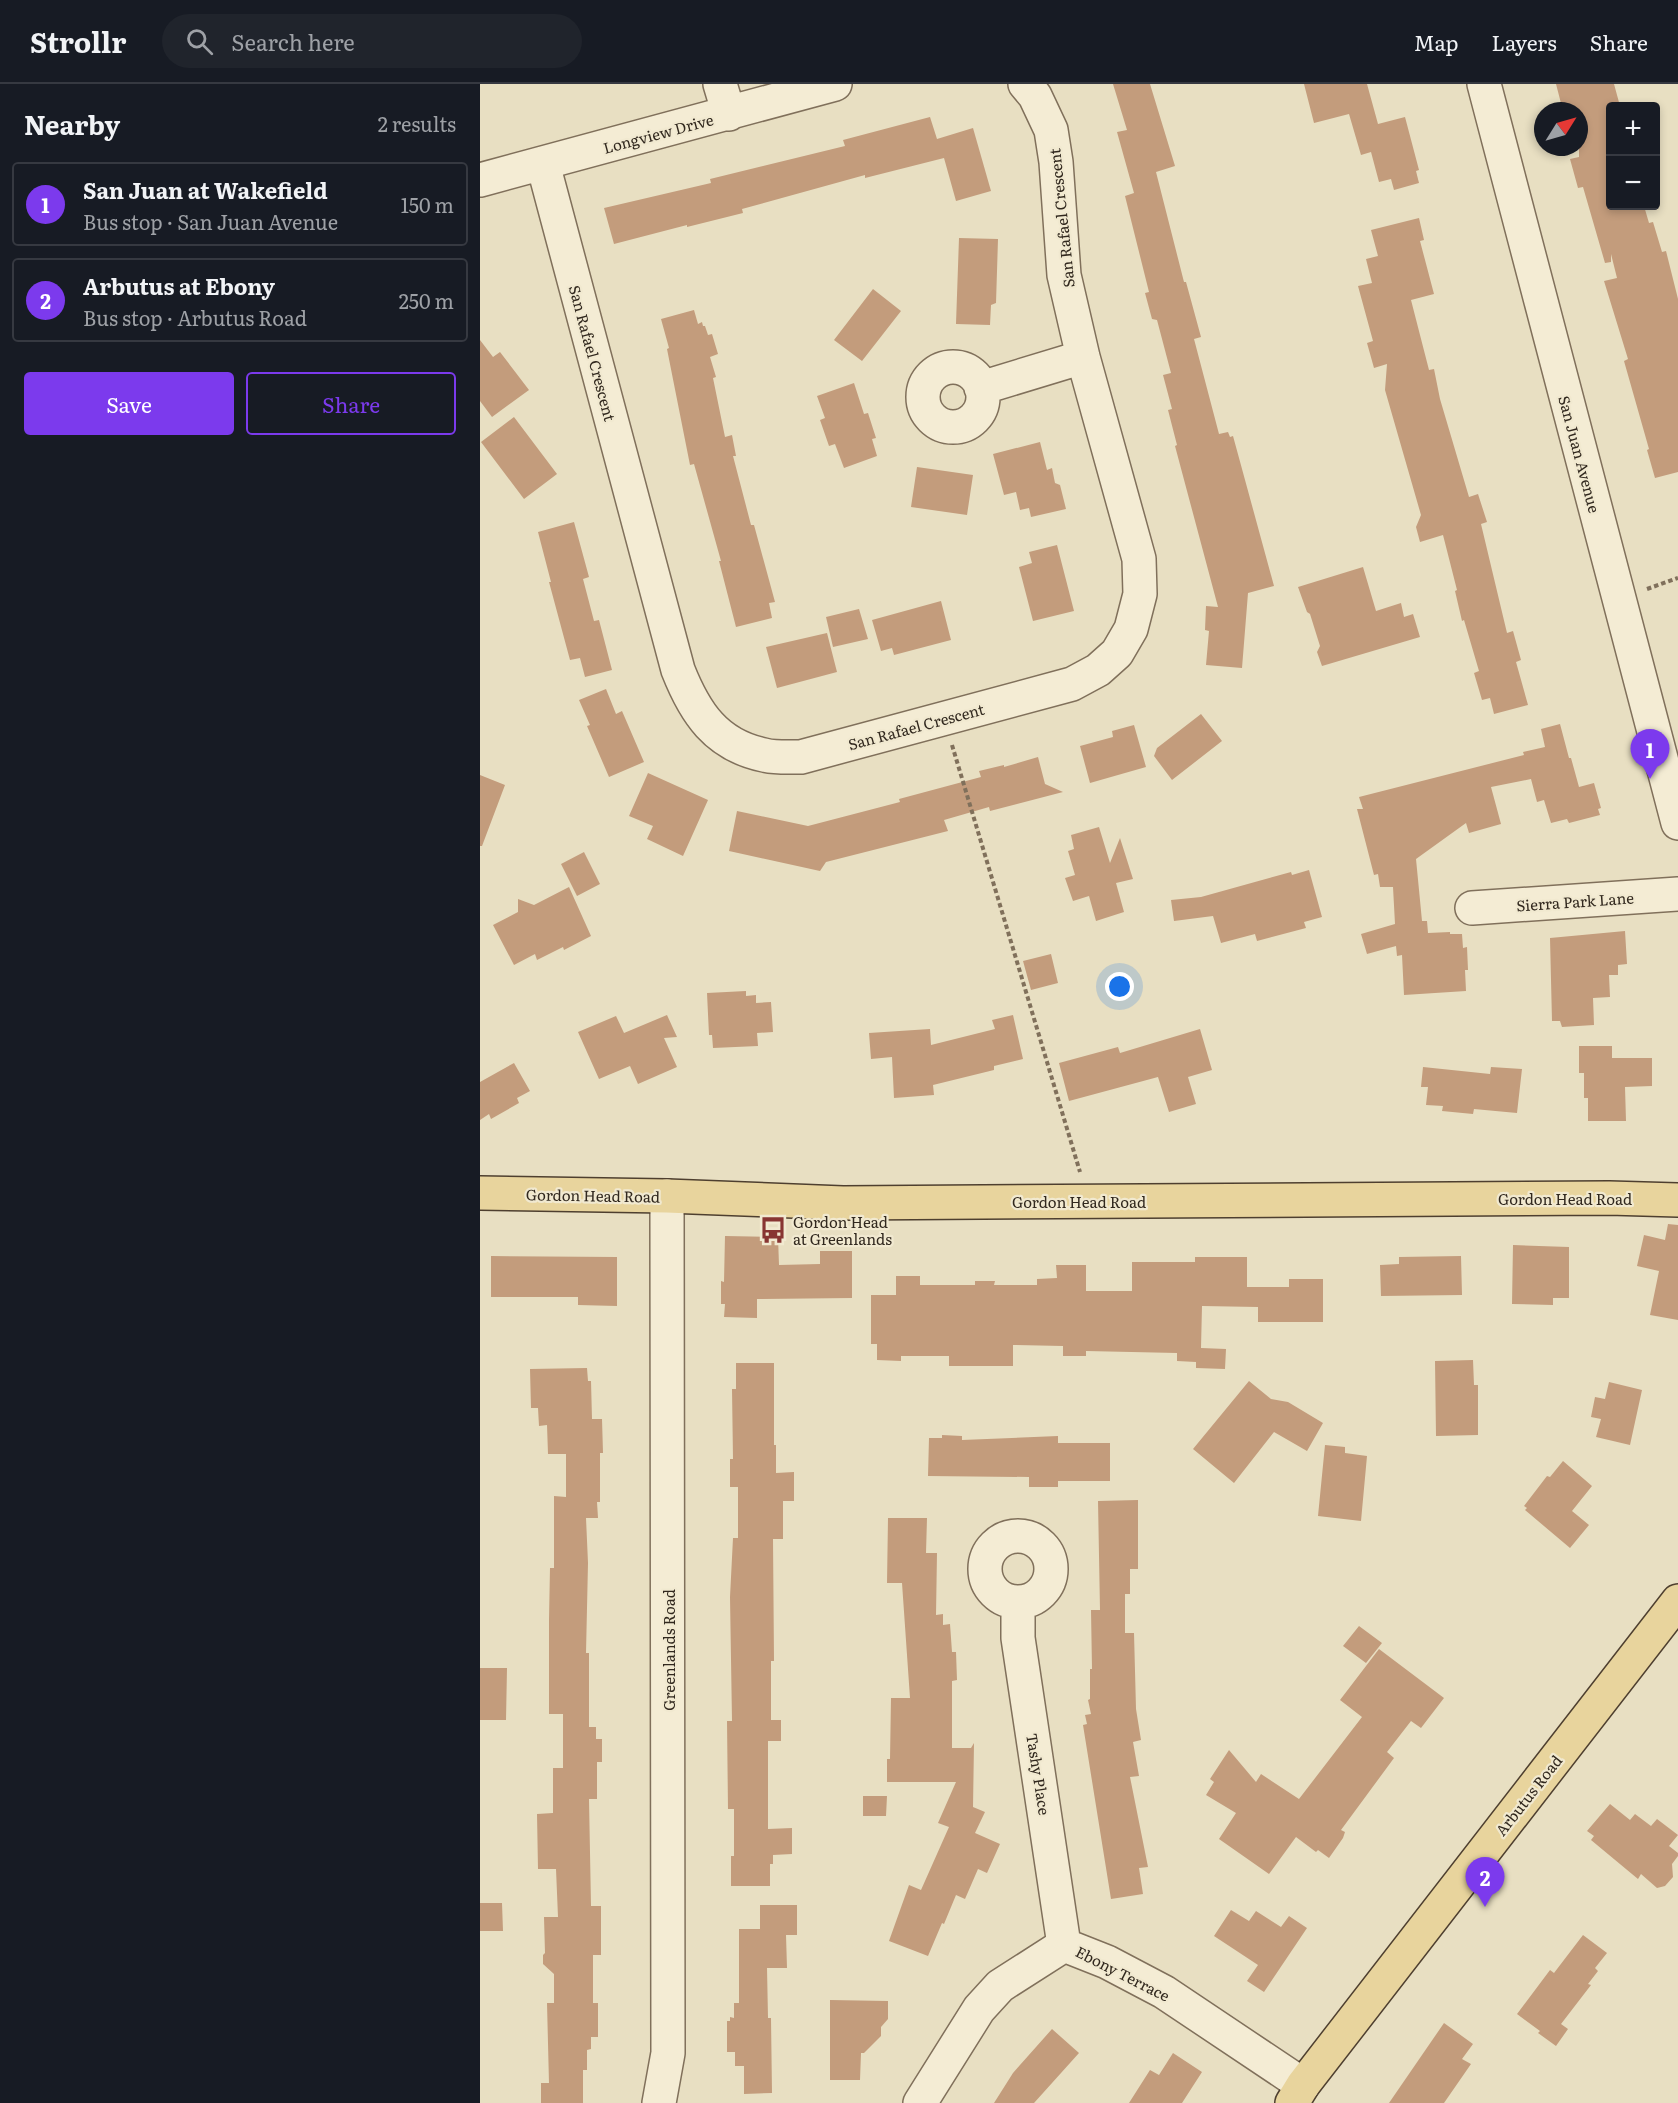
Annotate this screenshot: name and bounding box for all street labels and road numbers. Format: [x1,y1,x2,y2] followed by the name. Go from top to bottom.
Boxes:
[600,107,716,159] street label: Longview Drive
[1042,147,1080,289] street label: San Rafael Crescent
[564,282,622,424] street label: San Rafael Crescent
[1553,393,1607,515] street label: San Juan Avenue
[845,697,987,755] street label: San Rafael Crescent
[1515,885,1635,917] street label: Sierra Park Lane
[526,1182,660,1208] street label: Gordon Head Road
[1498,1187,1632,1210] street label: Gordon Head Road
[1012,1190,1146,1213] street label: Gordon Head Road
[657,1589,680,1711] street label: Greenlands Road
[1021,1731,1057,1817] street label: Tashy Place
[1489,1750,1567,1840] street label: Arbutus Road
[1072,1939,1174,2007] street label: Ebony Terrace

